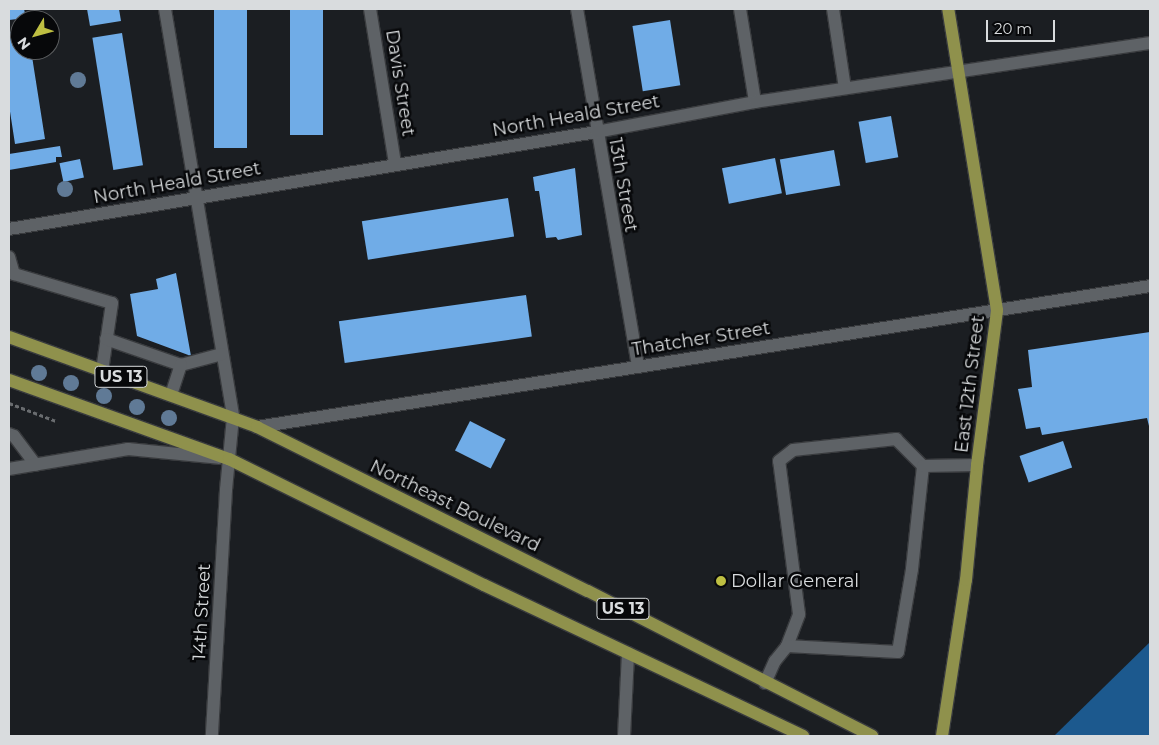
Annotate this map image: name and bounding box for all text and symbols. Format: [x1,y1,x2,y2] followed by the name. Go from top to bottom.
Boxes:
[10,10,60,60] north arrow
[989,10,1058,42] scale bar
[994,19,1032,38] text: 20 m
[381,28,419,138] street label: Davis Street
[13,33,34,53] text: N
[491,91,661,141] street label: North Heald Street
[604,136,642,234] street label: 13th Street
[92,158,262,208] street label: North Heald Street
[951,314,989,454] street label: East 12th Street
[630,317,772,361] street label: Thatcher Street
[94,364,148,391] road number: US 13
[366,455,544,557] street label: Northeast Boulevard
[189,563,215,661] street label: 14th Street
[731,570,859,592] place label: Dollar General
[715,575,727,587] marker: Dollar General
[596,596,650,622] road number: US 13

